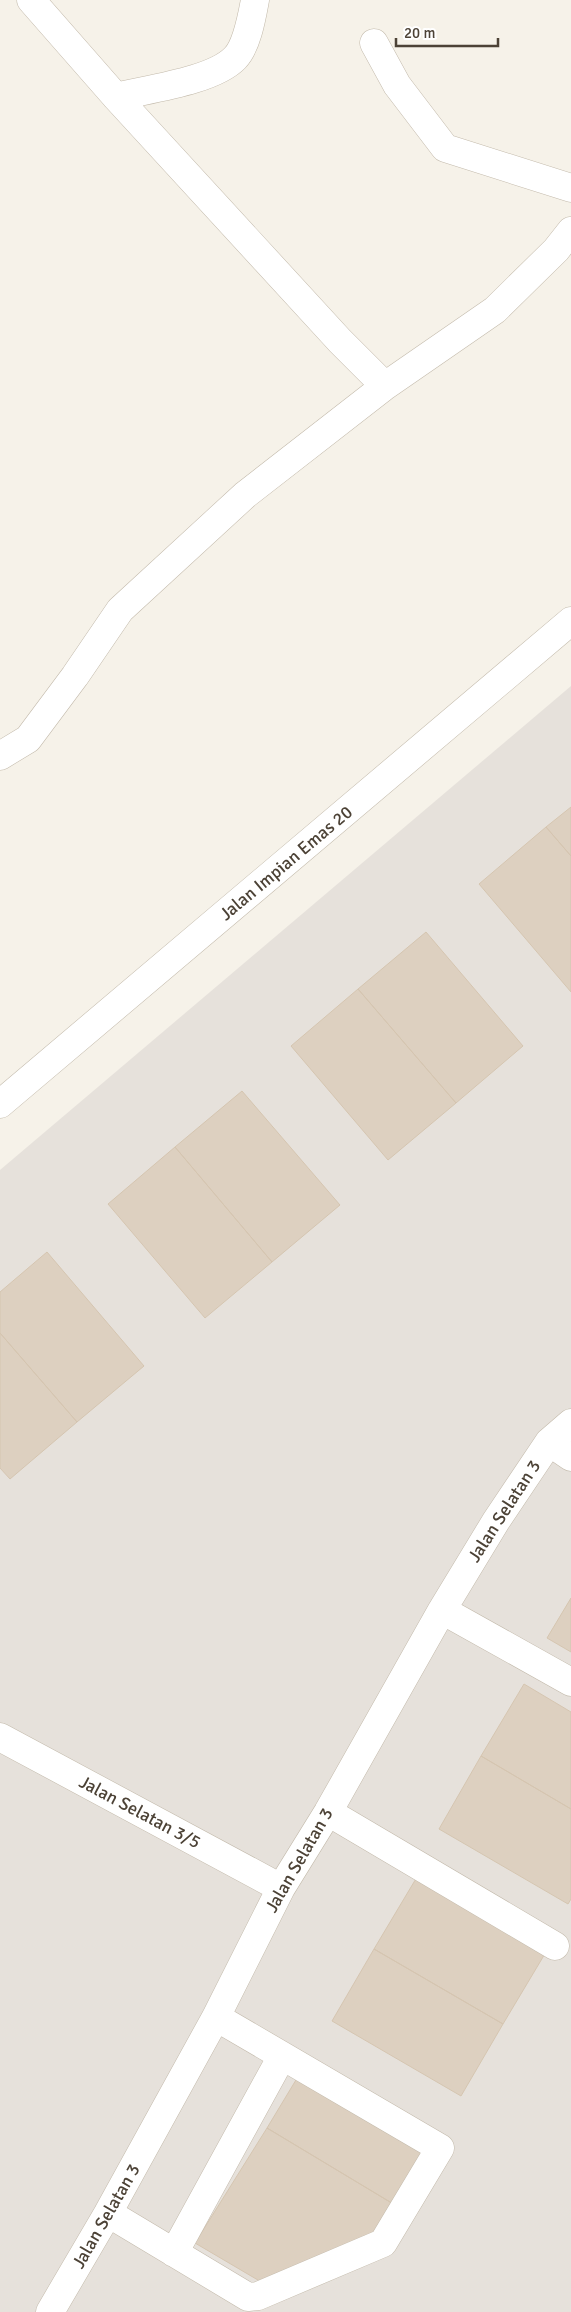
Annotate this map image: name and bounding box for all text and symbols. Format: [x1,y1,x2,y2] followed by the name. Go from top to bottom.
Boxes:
[396,15,498,47] scale bar
[404,24,435,42] text: 20 m
[215,801,357,925] street label: Jalan Impian Emas 20
[463,1456,545,1566] street label: Jalan Selatan 3
[75,1771,205,1853] street label: Jalan Selatan 3/5
[260,1804,338,1916] street label: Jalan Selatan 3
[67,2160,145,2272] street label: Jalan Selatan 3

